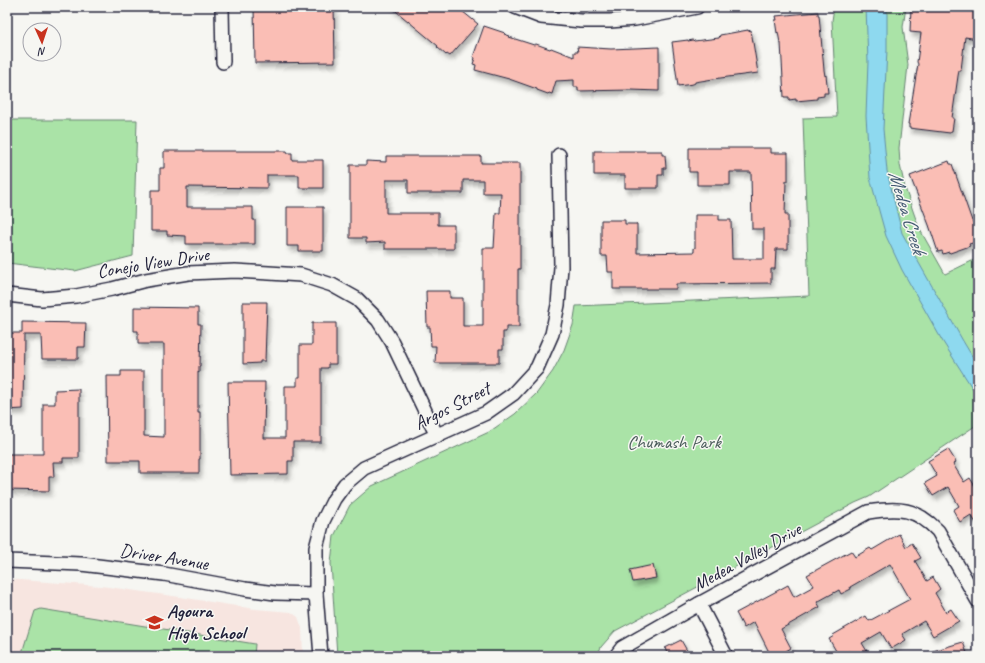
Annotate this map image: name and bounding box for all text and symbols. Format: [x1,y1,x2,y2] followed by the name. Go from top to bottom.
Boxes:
[22,22,62,62] north arrow
[37,45,46,59] text: N
[883,167,933,260] water label: Medea Creek
[95,242,212,284] street label: Conejo View Drive
[410,375,496,435] street label: Argos Street
[627,430,723,454] park label: Chumash Park
[689,516,807,597] street label: Medea Valley Drive
[118,538,212,576] street label: Driver Avenue
[167,599,249,645] place label: Agoura High School
[144,612,164,632] school or university icon: Agoura High School

